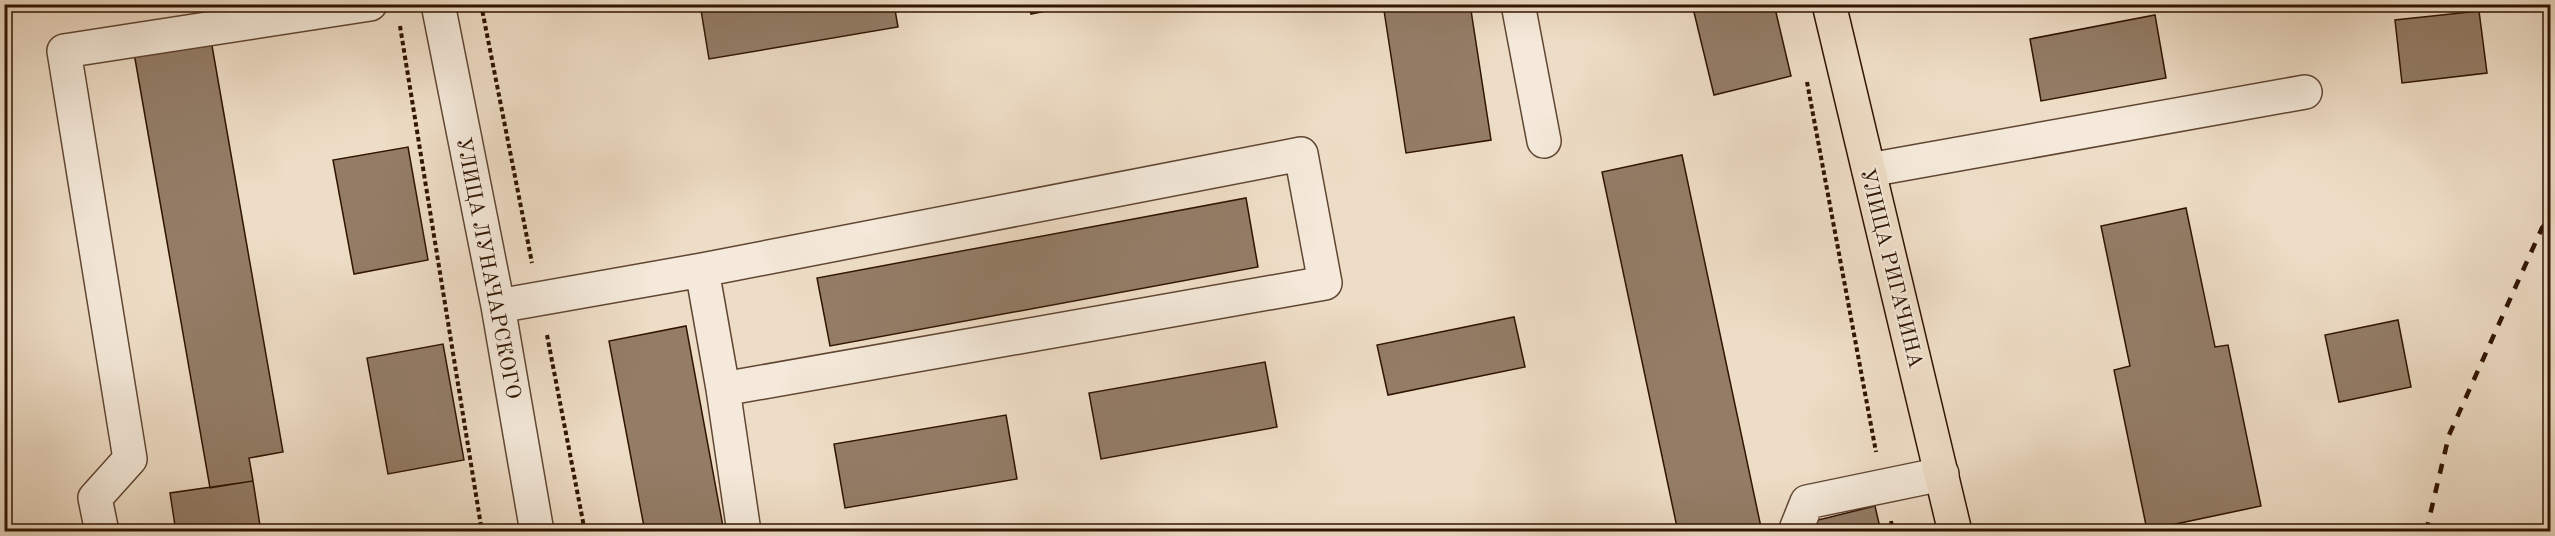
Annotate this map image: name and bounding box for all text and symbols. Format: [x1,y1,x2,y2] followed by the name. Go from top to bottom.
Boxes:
[452,136,523,401] street label: УЛИЦА ЛУНАЧАРСКОГО
[1856,166,1926,370] street label: УЛИЦА РИГАЧИНА

